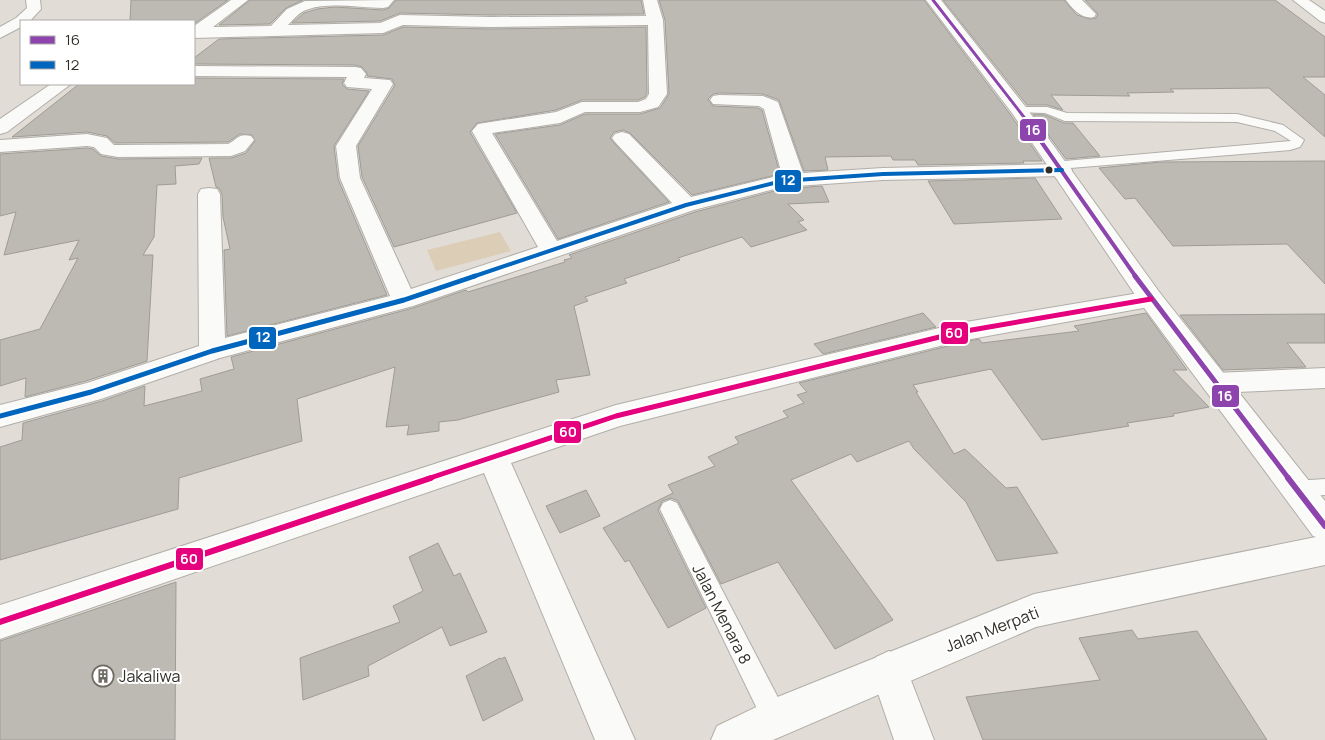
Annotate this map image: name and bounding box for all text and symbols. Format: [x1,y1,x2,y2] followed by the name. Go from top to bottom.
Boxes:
[20,20,195,85] legend
[65,29,80,50] text: 16
[65,54,79,75] text: 12
[1019,118,1047,142] line badge: 16
[1026,120,1040,139] text: 16
[1044,165,1054,175] unlabelled marker
[774,169,802,193] line badge: 12
[781,170,795,189] text: 12
[940,321,969,345] line badge: 60
[945,323,963,342] text: 60
[248,326,277,350] line badge: 12
[256,327,270,346] text: 12
[1211,384,1240,408] line badge: 16
[1218,386,1232,405] text: 16
[553,420,582,444] line badge: 60
[559,422,577,441] text: 60
[175,547,204,571] line badge: 60
[180,549,198,568] text: 60
[687,560,757,668] street label: Jalan Menara 8
[942,601,1042,657] street label: Jalan Merpati
[91,664,115,688] building icon: Jakaliwa
[119,665,180,687] place label: Jakaliwa

